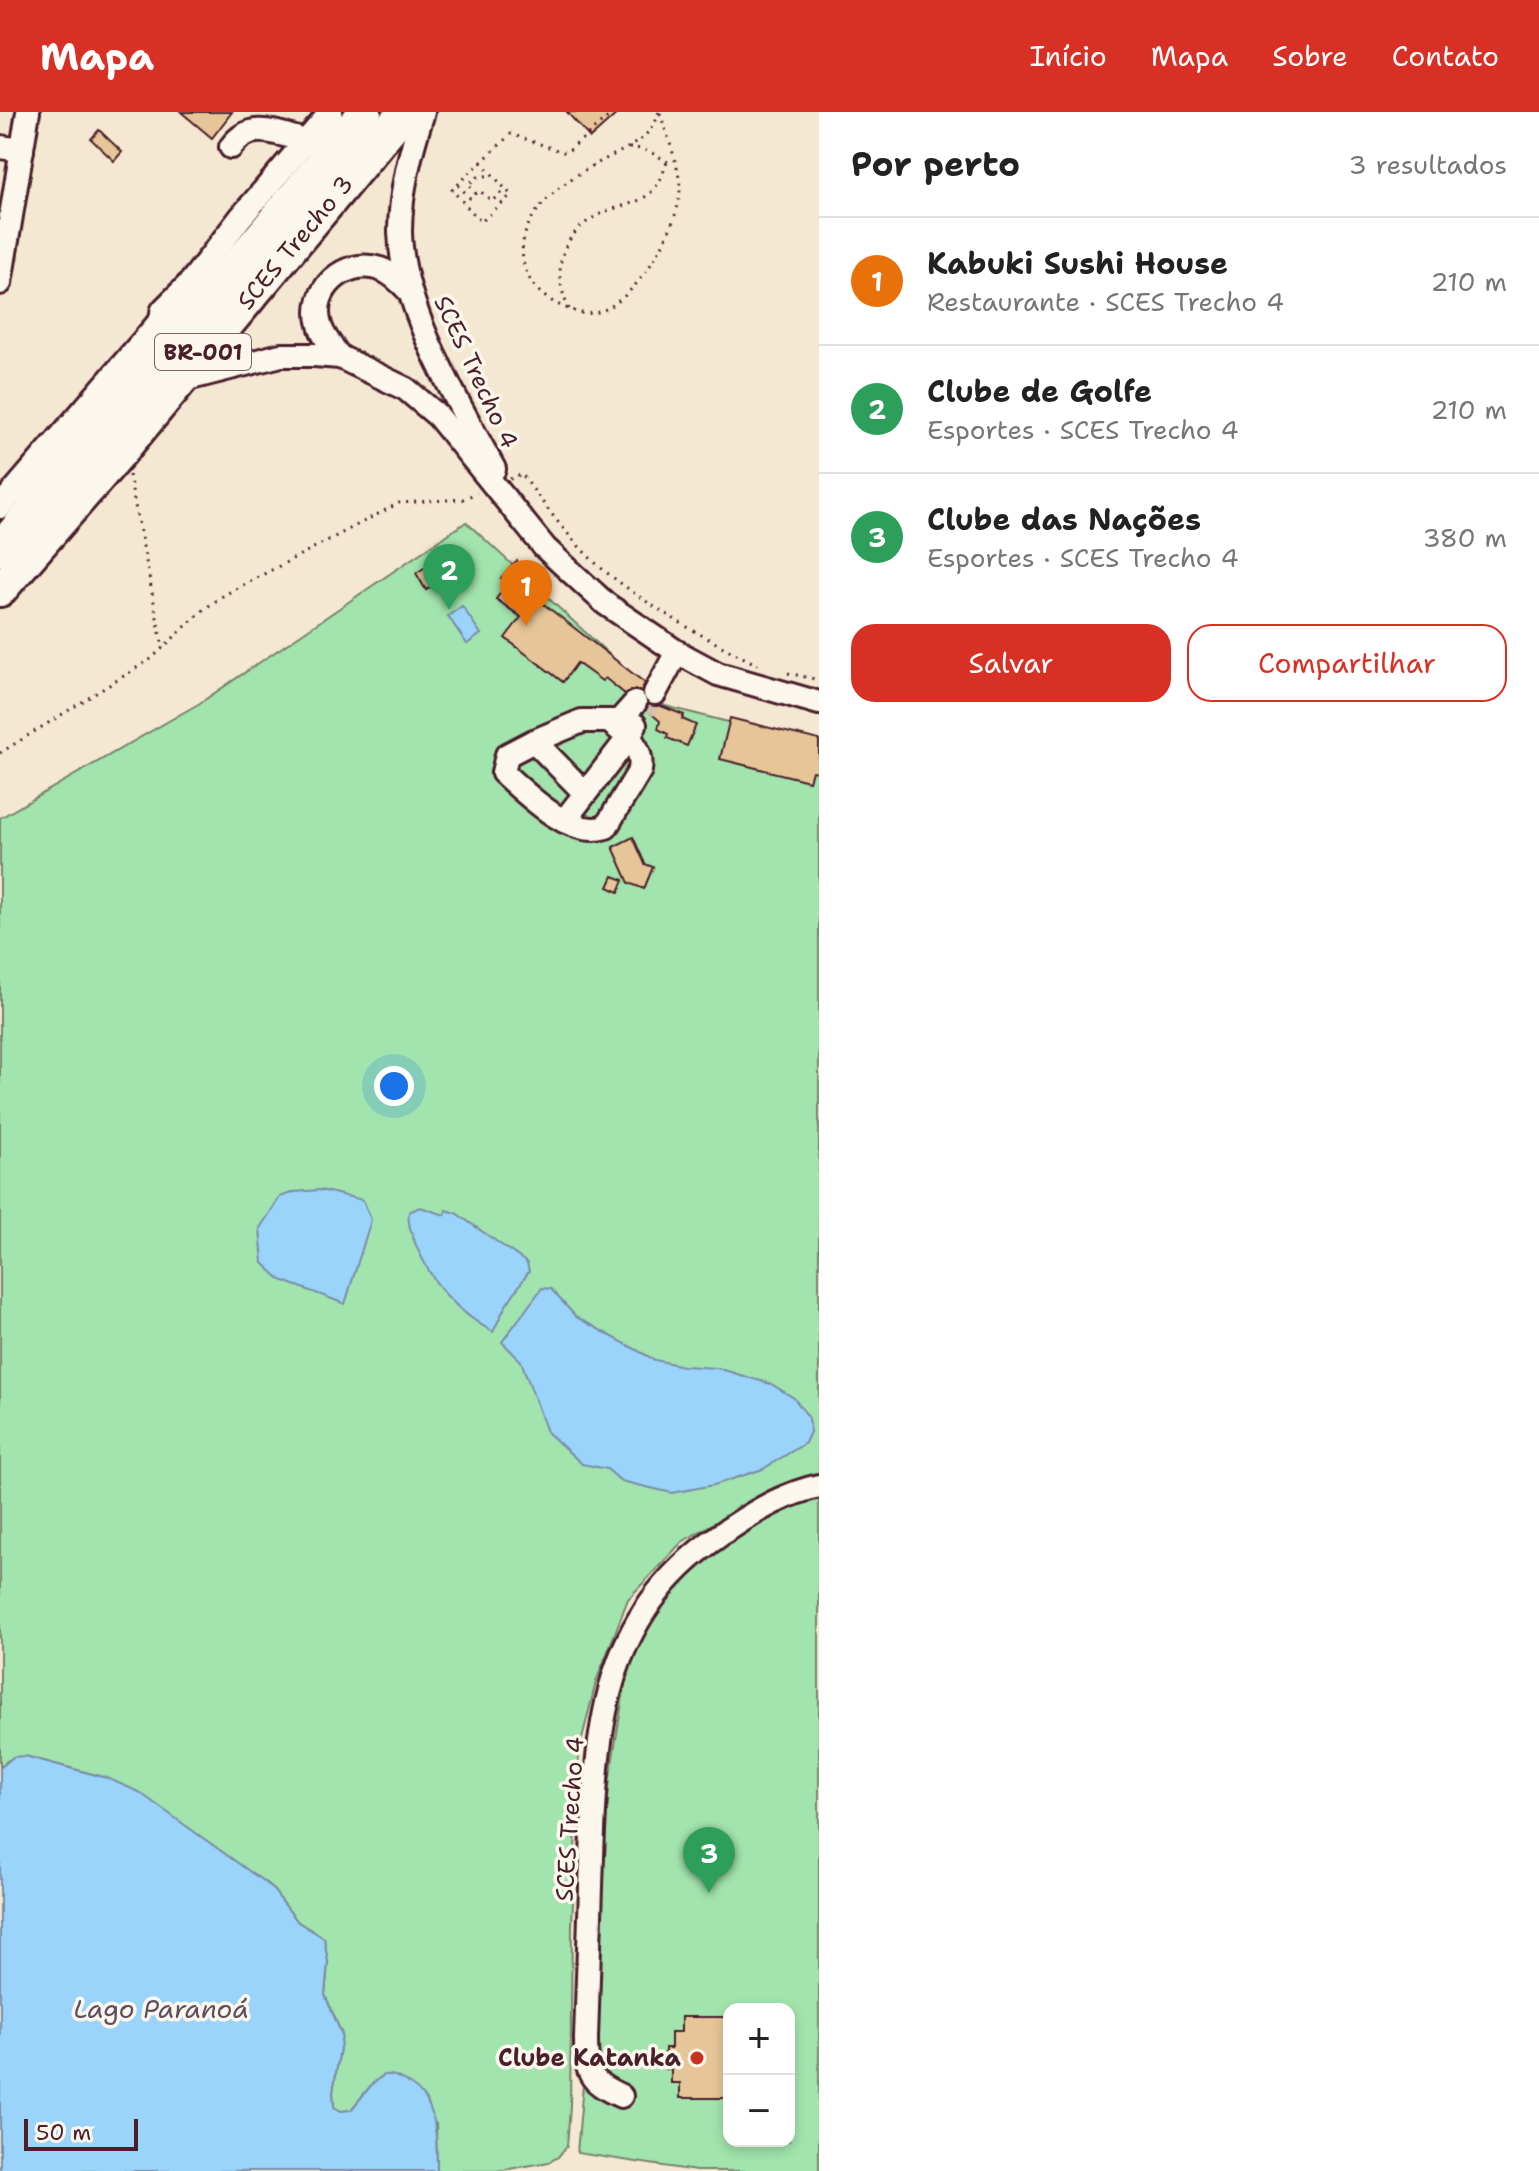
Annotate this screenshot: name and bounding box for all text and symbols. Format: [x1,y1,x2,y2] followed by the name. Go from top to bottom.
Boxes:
[40,31,154,82] text: Mapa
[1030,37,1107,75] text: Início
[1151,37,1228,75] text: Mapa
[1272,37,1348,75] text: Sobre
[1392,37,1499,75] text: Contato
[851,141,1020,187] text: Por perto
[1348,147,1507,182] text: 3 resultados
[230,169,360,316] street label: SCES Trecho 3
[927,243,1228,284] text: Kabuki Sushi House
[871,264,883,299] text: 1
[1430,264,1507,299] text: 210 m
[927,284,1284,319] text: Restaurante · SCES Trecho 4
[427,290,525,454] street label: SCES Trecho 4
[155,334,251,370] road number: BR-001
[927,371,1152,412] text: Clube de Golfe
[868,392,886,427] text: 2
[1430,392,1507,427] text: 210 m
[927,412,1239,447] text: Esportes · SCES Trecho 4
[927,499,1201,540] text: Clube das Nações
[868,520,886,555] text: 3
[1422,520,1507,555] text: 380 m
[927,540,1239,575] text: Esportes · SCES Trecho 4
[423,544,475,610] pin: 2
[500,560,552,626] pin: 1
[851,624,1171,702] button: Salvar
[1187,624,1507,702] button: Compartilhar
[374,1066,414,1106] your location
[548,1735,592,1903] street label: SCES Trecho 4
[683,1827,735,1893] pin: 3
[73,1991,249,2026] water label: Lago Paranoá
[723,2003,795,2147] map controls
[723,2003,795,2075] button: +
[498,2042,682,2074] place label: Clube Katanka
[688,2049,706,2067] marker: Clube Katanka
[723,2075,795,2147] button: −
[24,2115,138,2151] scale bar
[36,2118,91,2147] text: 50 m

